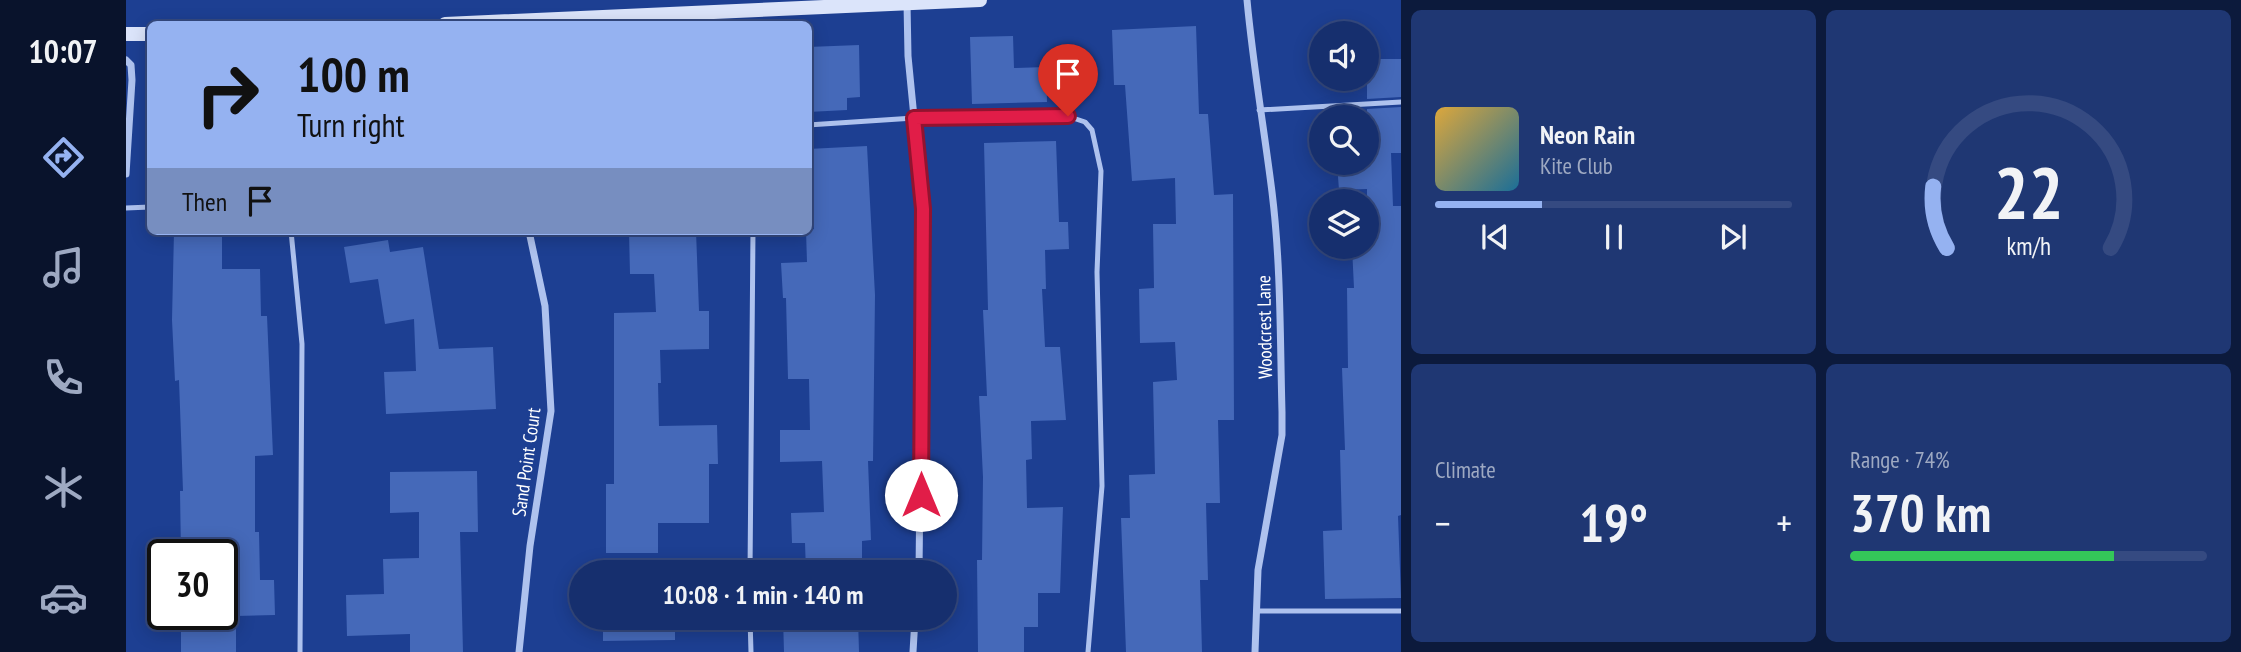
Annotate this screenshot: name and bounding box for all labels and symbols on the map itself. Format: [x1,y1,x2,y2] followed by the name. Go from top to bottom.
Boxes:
[1038,44,1098,116] pin
[1251,275,1277,379] street label: Woodcrest Lane
[506,405,546,518] street label: Sand Point Court
[884,458,958,532] position arrow
[147,539,238,630] speed limit sign: 30

